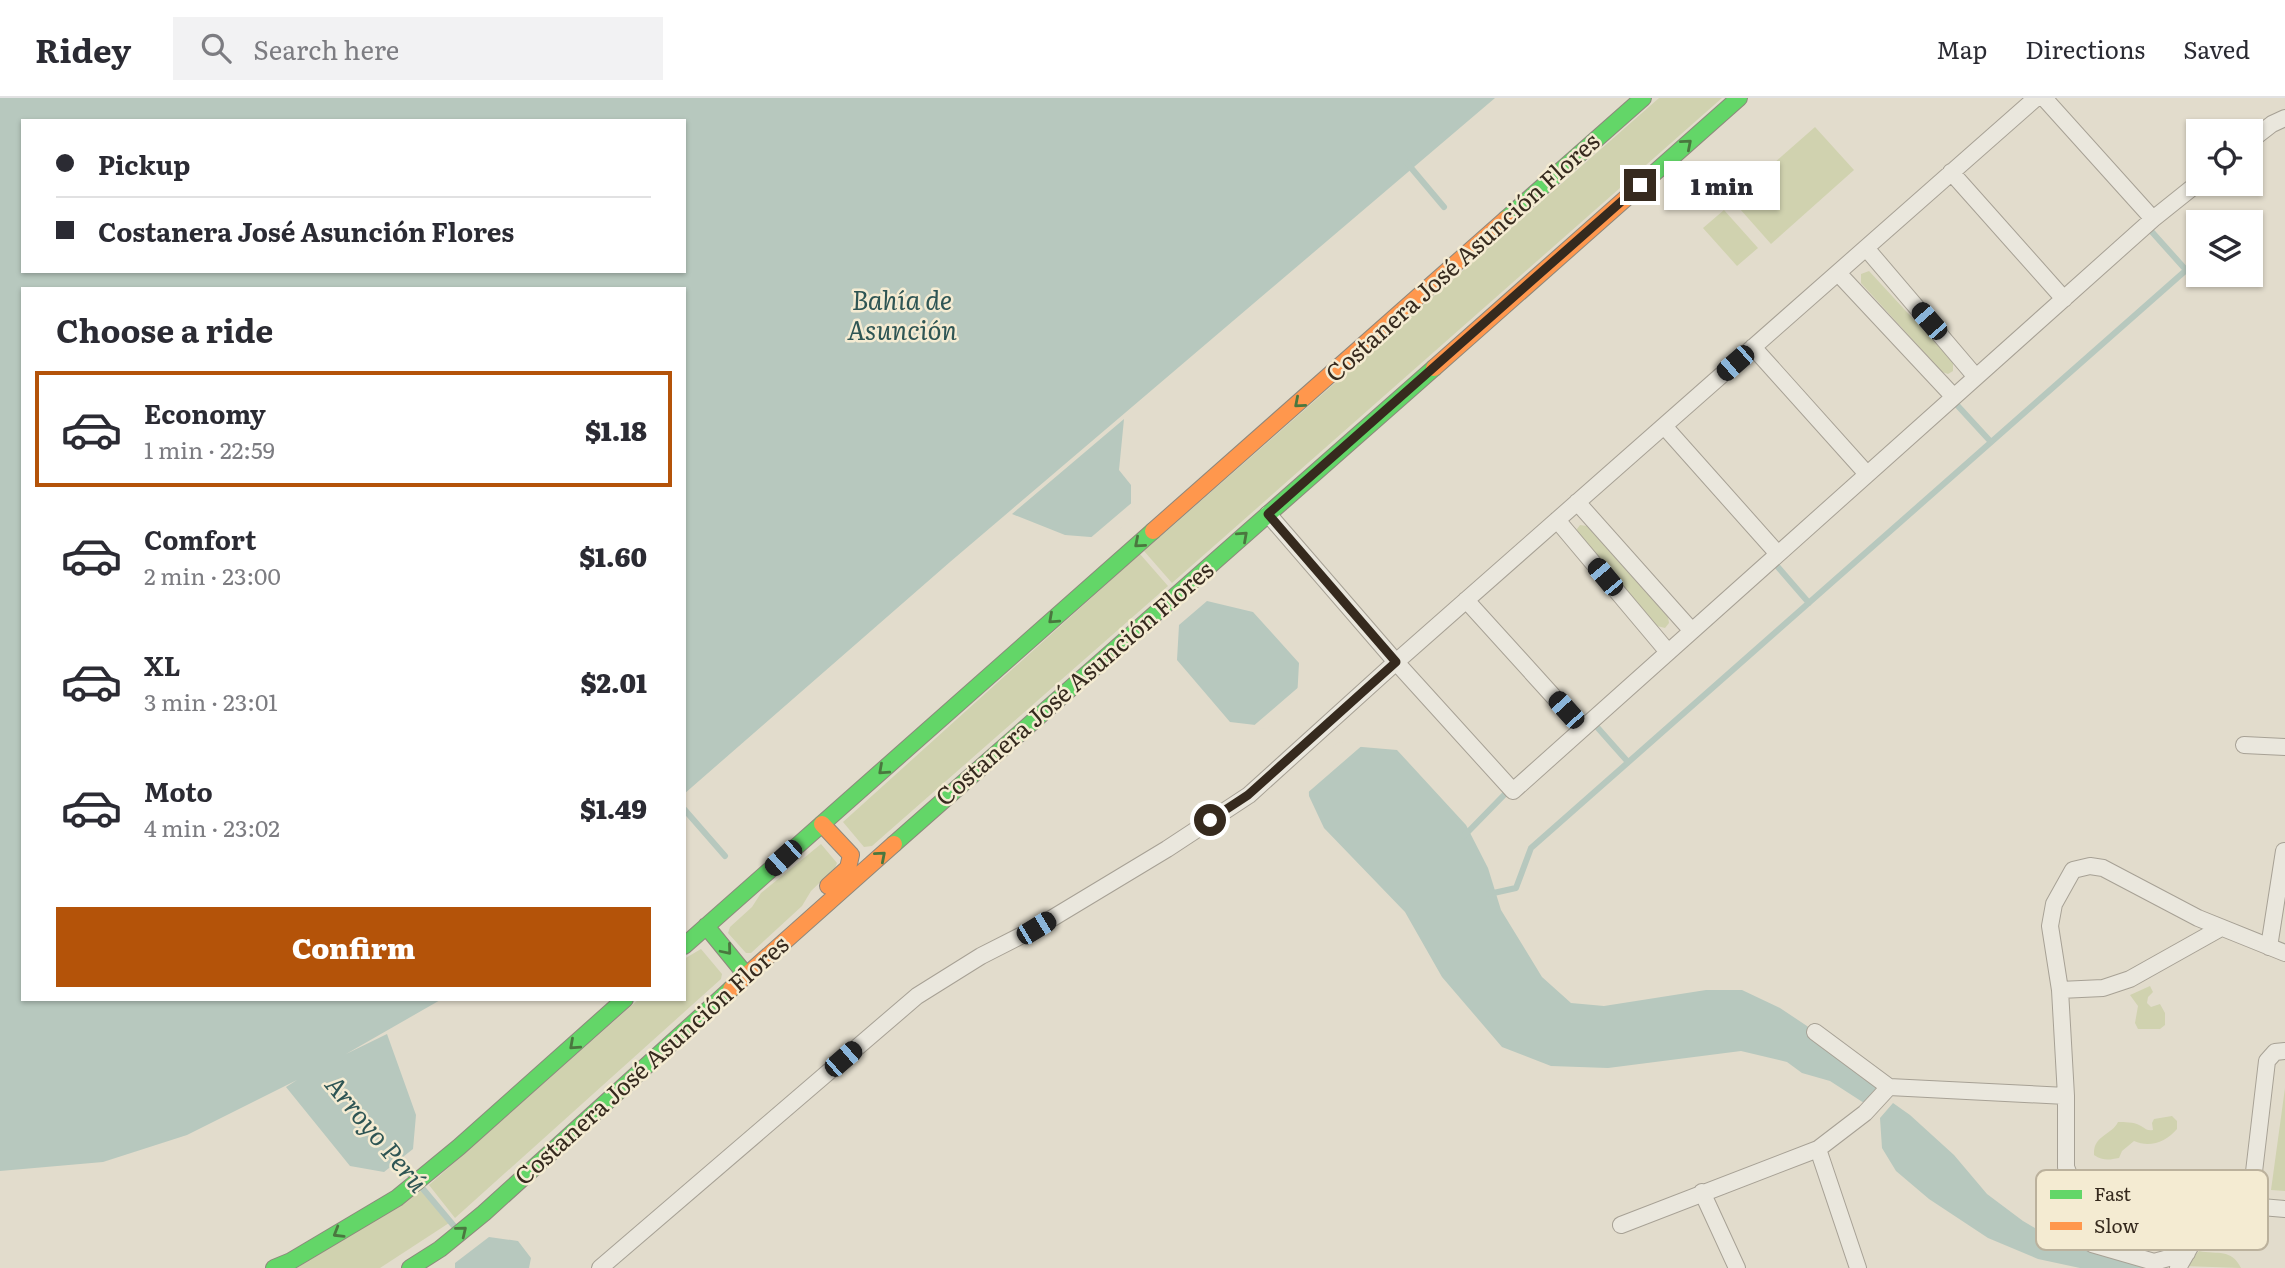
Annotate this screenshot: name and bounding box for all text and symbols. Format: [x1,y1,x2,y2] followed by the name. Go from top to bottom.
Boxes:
[173,17,663,80] search box
[35,24,131,73] text: Ridey
[197,29,235,67] icon: search
[253,29,399,68] text: Search here
[1936,31,1987,66] text: Map
[2025,31,2145,66] text: Directions
[2183,31,2250,66] text: Saved
[2186,119,2263,287] map controls
[2186,119,2263,196] button: locate
[1316,123,1606,389] street label: Costanera José Asunción Flores
[1678,140,1691,152] one-way arrow
[98,144,190,183] text: Pickup
[1664,160,1780,210] callout: 1 min
[1691,168,1753,202] text: 1 min
[1624,169,1656,201] route end
[2186,210,2263,287] button: layers
[98,211,514,250] text: Costanera José Asunción Flores
[847,279,958,348] water label: Bahía de Asunción
[1908,298,1951,344] car
[56,305,273,353] text: Choose a ride
[1713,341,1758,385] car
[144,393,266,432] text: Economy
[1294,395,1307,407] one-way arrow
[60,398,123,461] icon: car
[585,410,647,449] text: $1.18
[144,432,275,466] text: 1 min · 22:59
[144,519,256,558] text: Comfort
[60,524,123,587] icon: car
[1234,532,1247,544] one-way arrow
[1134,535,1147,547] one-way arrow
[579,536,647,575] text: $1.60
[927,551,1220,813] street label: Costanera José Asunción Flores
[1584,554,1627,600] car
[144,558,281,592] text: 2 min · 23:00
[1048,611,1061,623] one-way arrow
[144,645,181,684] text: XL
[60,650,123,713] icon: car
[581,662,647,701] text: $2.01
[144,684,278,718] text: 3 min · 23:01
[1545,687,1588,733] car
[878,762,891,774] one-way arrow
[144,771,213,810] text: Moto
[60,776,123,839] icon: car
[580,788,647,827] text: $1.49
[1194,804,1226,836] route start
[144,810,280,844] text: 4 min · 23:02
[761,836,806,880] car
[872,852,885,864] one-way arrow
[56,907,651,987] button: Confirm
[1013,908,1060,948] car
[505,926,795,1192] street label: Costanera José Asunción Flores
[718,943,731,955] one-way arrow
[569,1037,582,1049] one-way arrow
[821,1037,866,1081] car
[317,1065,439,1200] water label: Arroyo Perú
[2036,1170,2268,1250] legend
[2094,1179,2131,1207] text: Fast
[2094,1211,2139,1239] text: Slow
[333,1225,346,1238] one-way arrow
[454,1227,467,1239] one-way arrow

